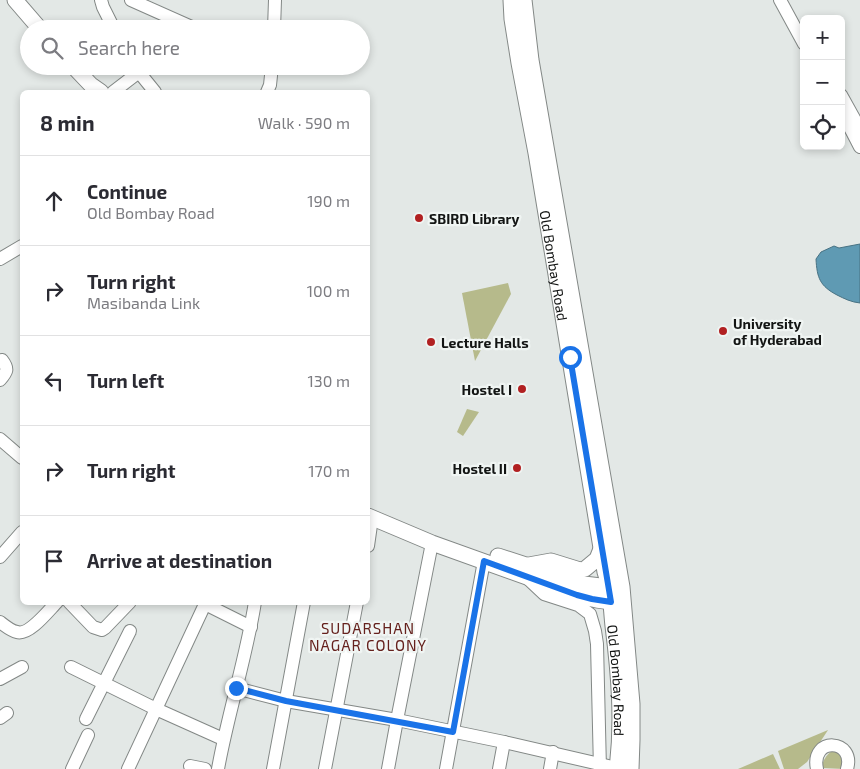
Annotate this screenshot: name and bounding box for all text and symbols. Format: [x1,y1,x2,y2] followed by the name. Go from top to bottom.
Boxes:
[800,15,845,150] map controls
[800,15,845,60] button: +
[20,20,370,75] search box
[38,34,66,62] icon: search
[78,36,180,59] text: Search here
[800,60,845,105] button: −
[800,105,845,150] button: locate
[40,110,95,135] text: 8 min
[258,113,350,132] text: Walk · 590 m
[87,180,167,203] text: Continue
[40,187,68,215] icon: ahead
[307,191,350,210] text: 190 m
[87,203,215,222] text: Old Bombay Road
[537,209,572,322] street label: Old Bombay Road
[429,210,519,227] place label: SBIRD Library
[413,212,425,224] marker: SBIRD Library
[87,270,175,293] text: Turn right
[40,277,68,305] icon: right
[307,281,350,300] text: 100 m
[87,293,200,312] text: Masibanda Link
[733,315,822,348] place label: University of Hyderabad
[717,325,729,337] marker: University of Hyderabad
[441,334,529,351] place label: Lecture Halls
[425,336,437,348] marker: Lecture Halls
[559,346,582,369] route start
[40,367,68,395] icon: left
[87,369,164,392] text: Turn left
[308,371,350,390] text: 130 m
[462,381,512,398] place label: Hostel I
[516,383,528,395] marker: Hostel I
[40,457,68,485] icon: right
[87,459,175,482] text: Turn right
[453,460,507,477] place label: Hostel II
[308,461,350,480] text: 170 m
[511,462,523,474] marker: Hostel II
[40,547,68,575] icon: arrive
[87,549,272,572] text: Arrive at destination
[309,619,427,654] district label: SUDARSHAN NAGAR COLONY
[604,624,628,736] street label: Old Bombay Road
[225,677,248,700] route end

